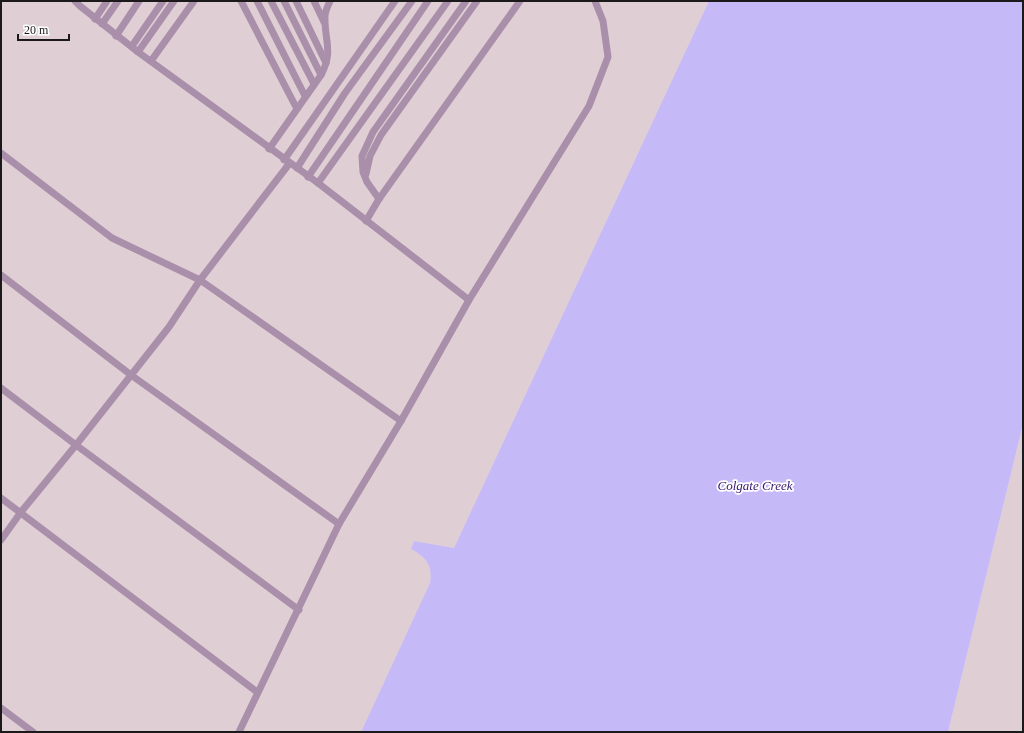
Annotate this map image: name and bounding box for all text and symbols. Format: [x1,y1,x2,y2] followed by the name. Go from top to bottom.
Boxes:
[18,16,69,42] scale bar
[24,23,49,37] text: 20 m
[718,478,793,493] water label: Colgate Creek

